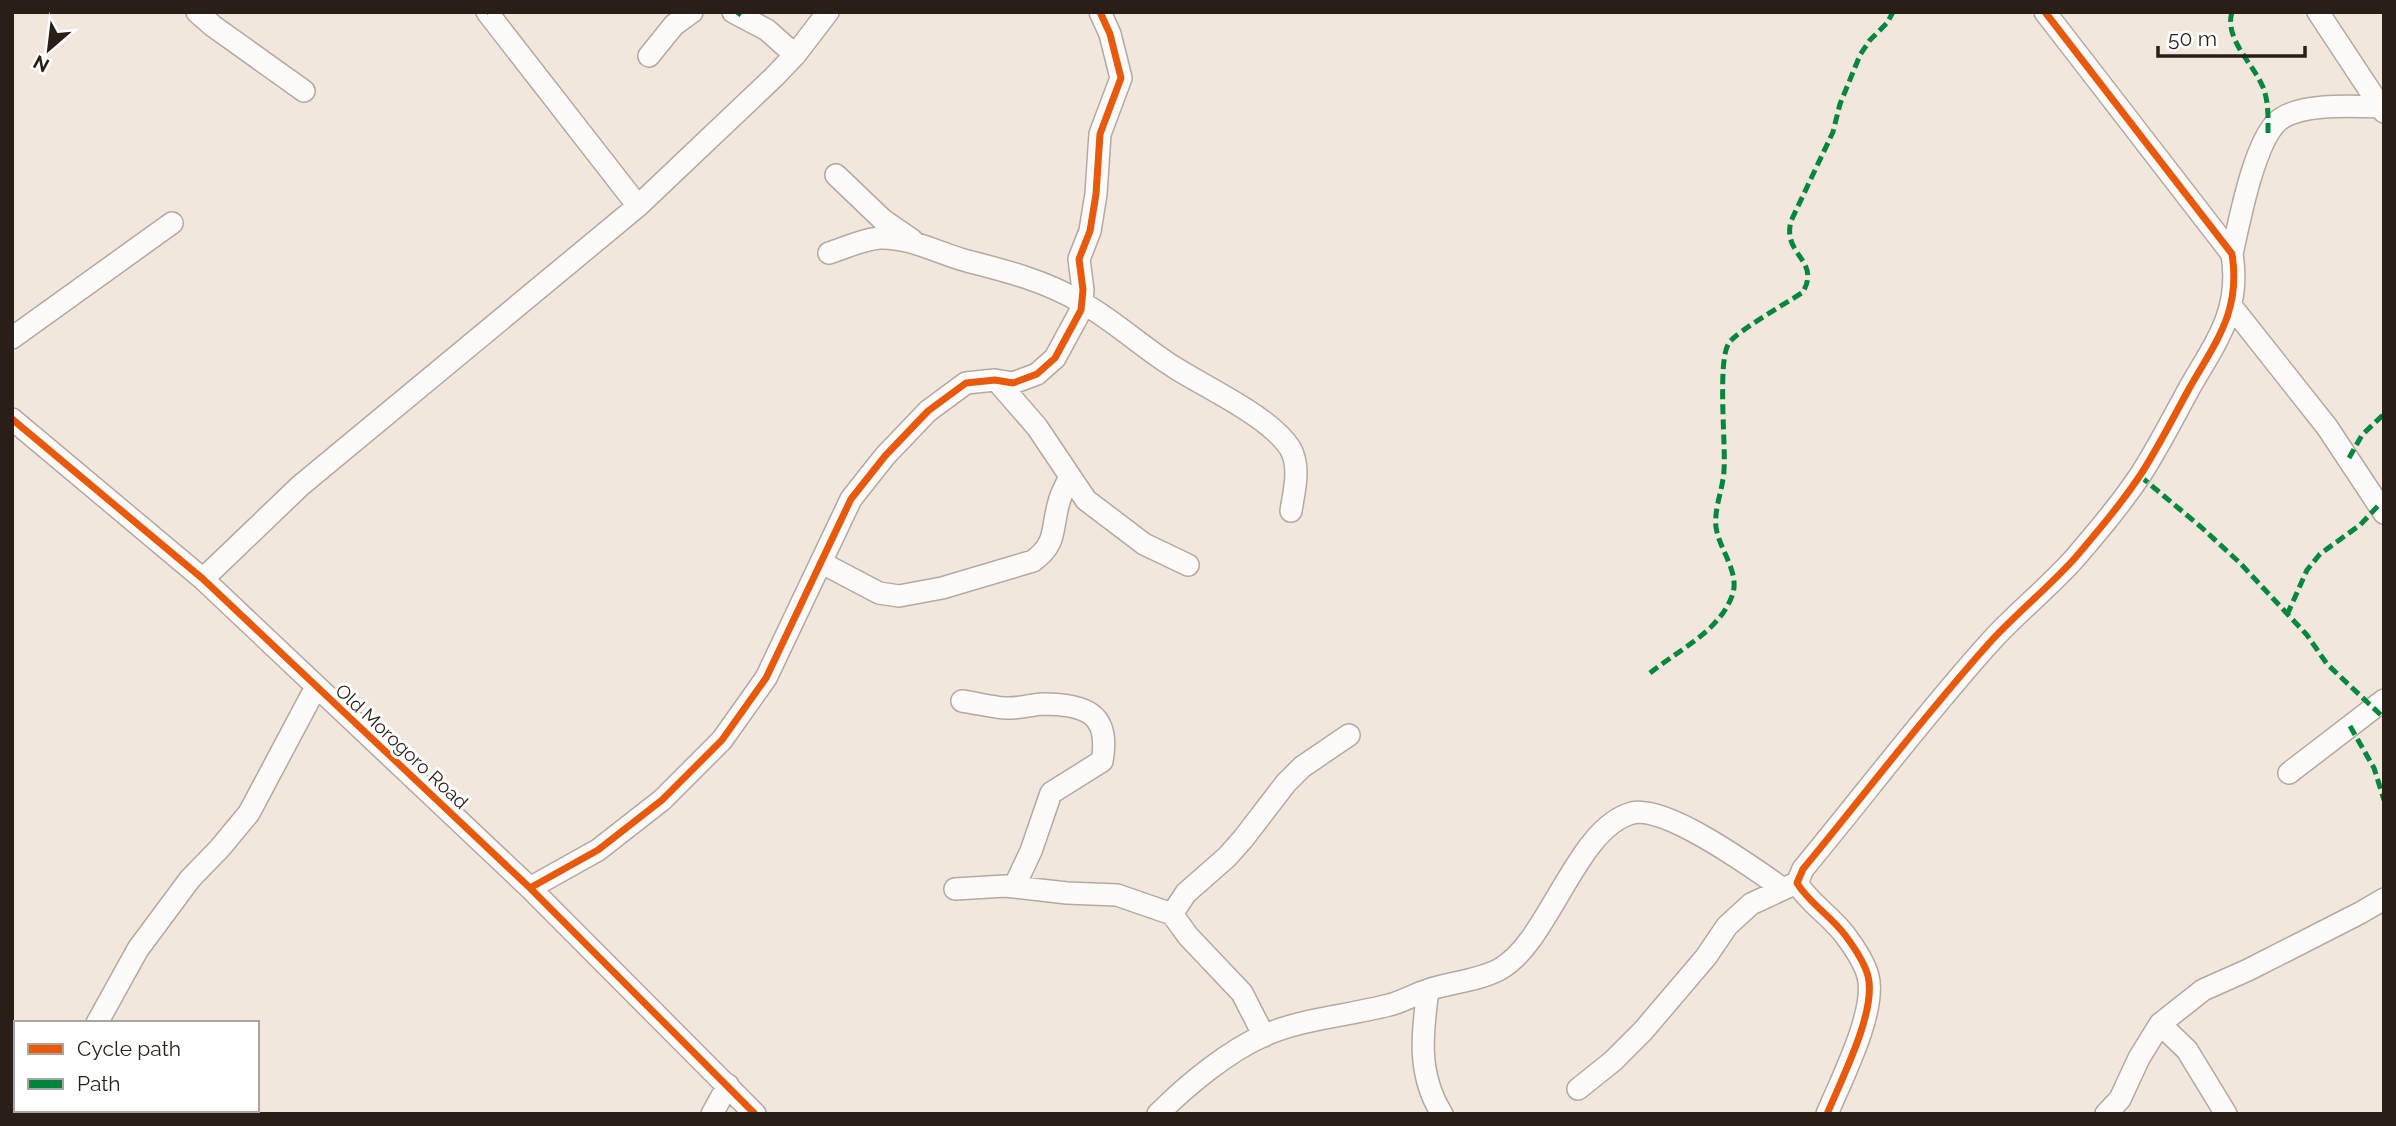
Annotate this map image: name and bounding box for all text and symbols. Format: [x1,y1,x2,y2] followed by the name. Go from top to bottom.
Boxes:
[14,14,84,84] north arrow
[2158,14,2305,58] scale bar
[2168,26,2217,51] text: 50 m
[29,51,53,77] text: N
[331,679,473,813] street label: Old Morogoro Road
[14,1021,259,1112] legend
[77,1036,181,1061] text: Cycle path
[77,1071,121,1096] text: Path

